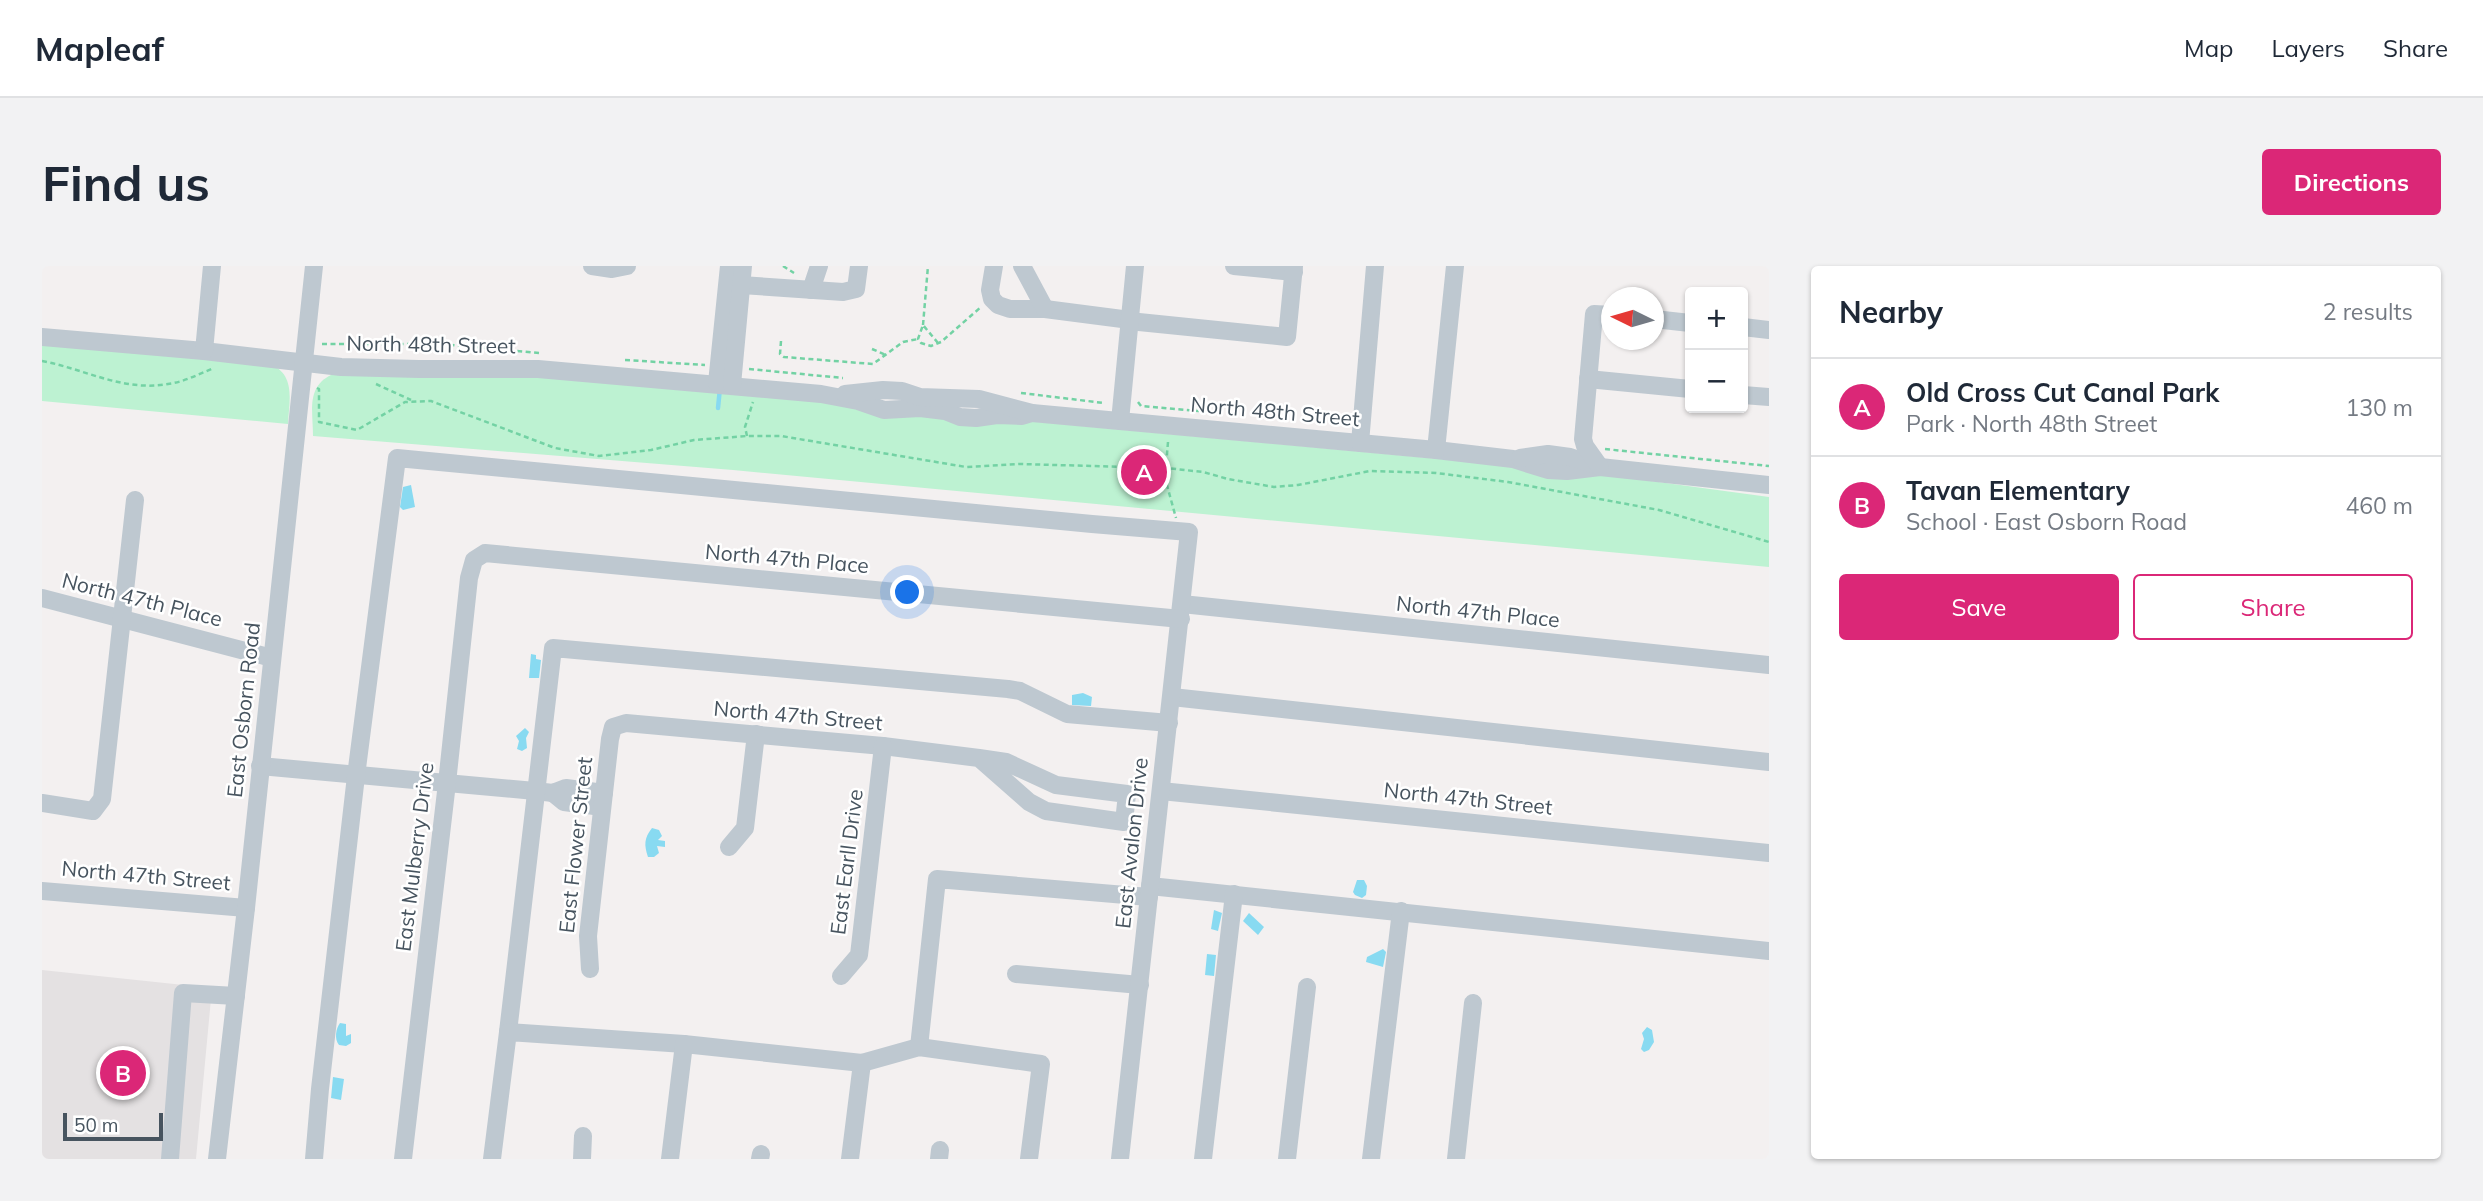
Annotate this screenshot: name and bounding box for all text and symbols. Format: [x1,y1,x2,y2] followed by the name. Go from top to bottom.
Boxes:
[35,28,164,69] text: Mapleaf
[2184,33,2233,63] text: Map
[2271,33,2345,63] text: Layers
[2383,33,2448,63] text: Share
[2262,149,2441,215] button: Directions
[42,152,210,213] text: Find us
[1601,287,1664,350] north arrow
[1685,287,1748,413] map controls
[1685,287,1748,350] button: +
[1839,293,1943,331] text: Nearby
[2323,297,2413,326] text: 2 results
[346,330,516,358] street label: North 48th Street
[1685,350,1748,413] button: −
[1906,376,2219,409] text: Old Cross Cut Canal Park
[1190,391,1361,431] street label: North 48th Street
[1853,393,1871,422] text: A
[2345,393,2413,422] text: 130 m
[1906,409,2157,438] text: Park · North 48th Street
[1121,446,1167,498] pin: A
[1906,474,2130,507] text: Tavan Elementary
[1854,491,1870,520] text: B
[2345,491,2413,520] text: 460 m
[1906,507,2187,536] text: School · East Osborn Road
[704,538,870,578] street label: North 47th Place
[59,567,225,632] street label: North 47th Place
[1839,574,2119,640] button: Save
[2133,574,2413,640] button: Share
[890,575,924,609] your location
[1395,589,1561,633] street label: North 47th Place
[221,621,265,799] street label: East Osborn Road
[713,695,884,735] street label: North 47th Street
[553,755,597,934] street label: East Flower Street
[1109,756,1153,930] street label: East Avalon Drive
[390,761,439,953] street label: East Mulberry Drive
[1383,776,1554,820] street label: North 47th Street
[824,788,868,936] street label: East Earll Drive
[61,855,232,895] street label: North 47th Street
[100,1047,146,1099] pin: B
[63,1110,163,1142] scale bar
[74,1113,118,1137] text: 50 m

